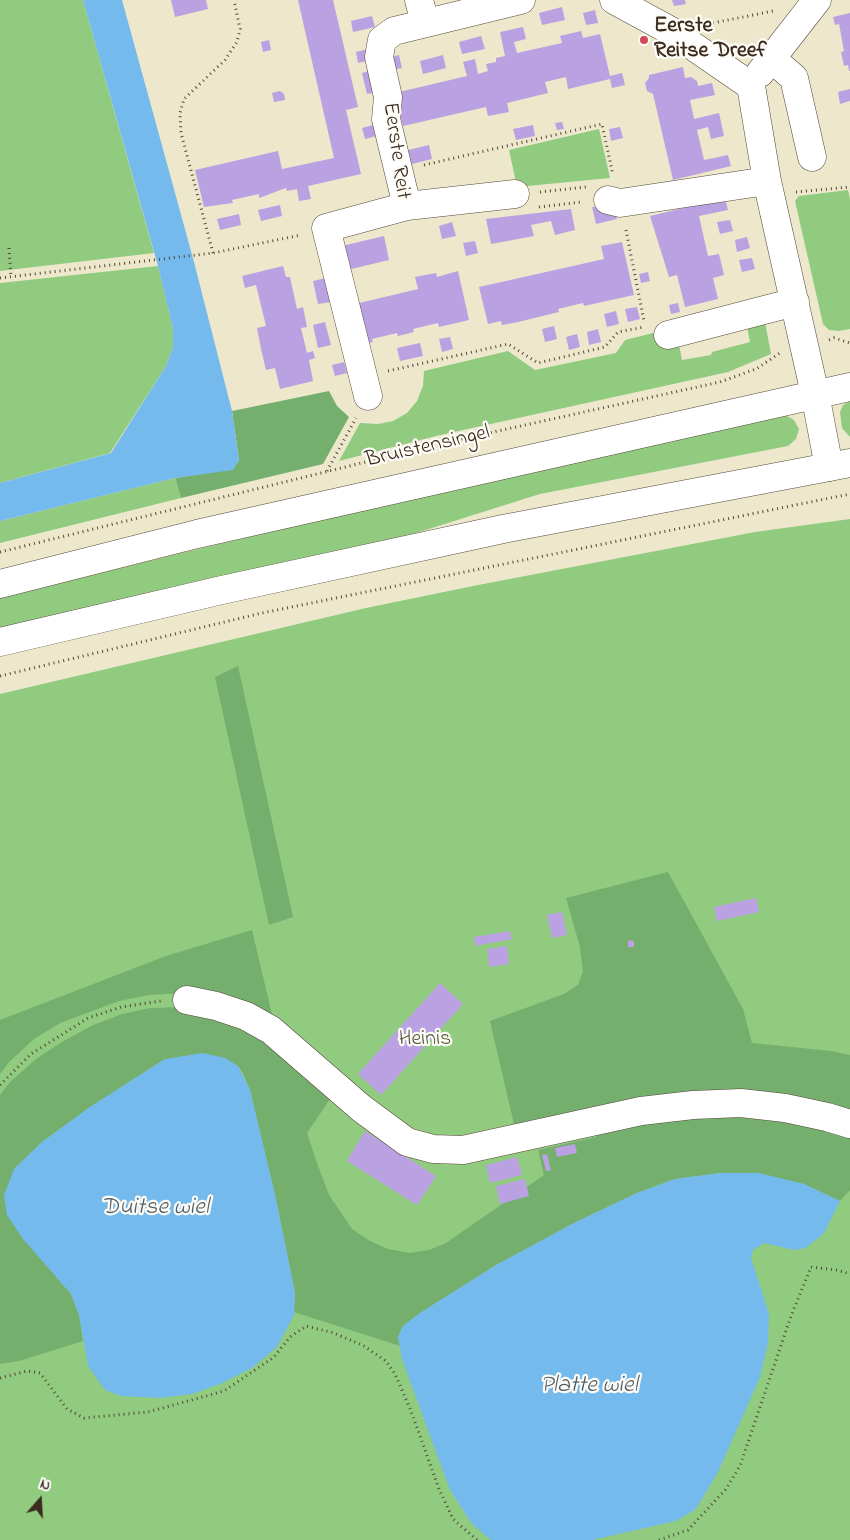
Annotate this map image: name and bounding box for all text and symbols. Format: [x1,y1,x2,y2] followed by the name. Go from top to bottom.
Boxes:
[654,14,767,66] place label: Eerste Reitse Dreef
[638,34,650,46] marker: Eerste Reitse Dreef
[375,101,415,201] street label: Eerste Reit
[363,421,493,475] street label: Bruistensingel
[399,1027,451,1053] park label: Heinis
[101,1195,209,1223] water label: Duitse wiel
[540,1373,638,1401] water label: Platte wiel
[37,1474,53,1497] text: N
[15,1475,65,1525] north arrow

